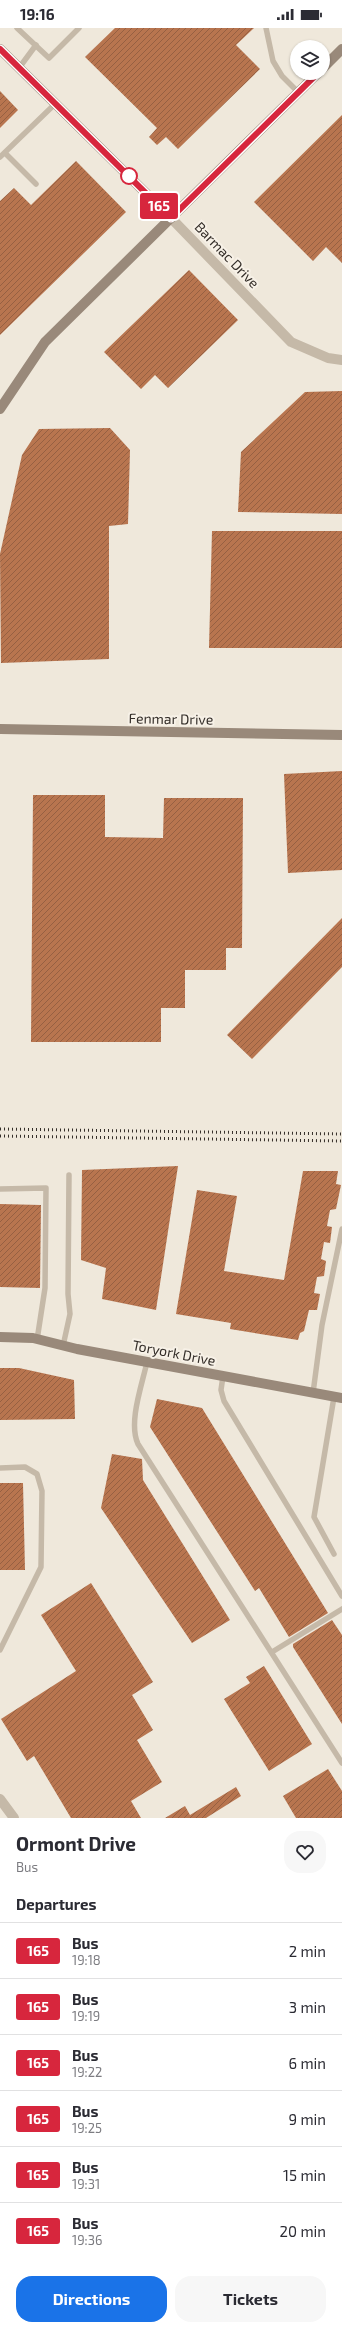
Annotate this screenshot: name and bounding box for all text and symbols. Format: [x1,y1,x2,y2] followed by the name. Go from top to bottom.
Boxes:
[20,5,55,23] text: 19:16
[290,40,330,80] map controls
[290,40,330,80] button: layers
[120,167,138,185] unlabelled marker
[136,193,182,219] line badge: 165
[148,197,170,214] text: 165
[192,218,263,291] street label: Barmac Drive
[129,709,213,728] street label: Fenmar Drive
[131,1336,217,1369] street label: Toryork Drive
[284,1831,326,1873] button: heart
[16,1832,136,1855] text: Ormont Drive
[16,1859,38,1875] text: Bus
[16,1895,96,1913] text: Departures
[72,1934,98,1952] text: Bus
[27,1942,49,1959] text: 165
[289,1942,326,1960] text: 2 min
[72,1952,101,1968] text: 19:18
[72,1990,98,2008] text: Bus
[27,1998,49,2015] text: 165
[289,1998,326,2016] text: 3 min
[72,2008,100,2024] text: 19:19
[72,2046,98,2064] text: Bus
[27,2054,49,2071] text: 165
[288,2054,326,2072] text: 6 min
[72,2064,102,2080] text: 19:22
[72,2102,98,2120] text: Bus
[27,2110,49,2127] text: 165
[288,2110,326,2128] text: 9 min
[72,2120,102,2136] text: 19:25
[72,2158,98,2176] text: Bus
[27,2166,49,2183] text: 165
[283,2166,326,2184] text: 15 min
[72,2176,100,2192] text: 19:31
[72,2214,98,2232] text: Bus
[27,2222,49,2239] text: 165
[280,2222,326,2240] text: 20 min
[72,2232,102,2248] text: 19:36
[16,2276,167,2322] button: Directions
[175,2276,326,2322] button: Tickets

